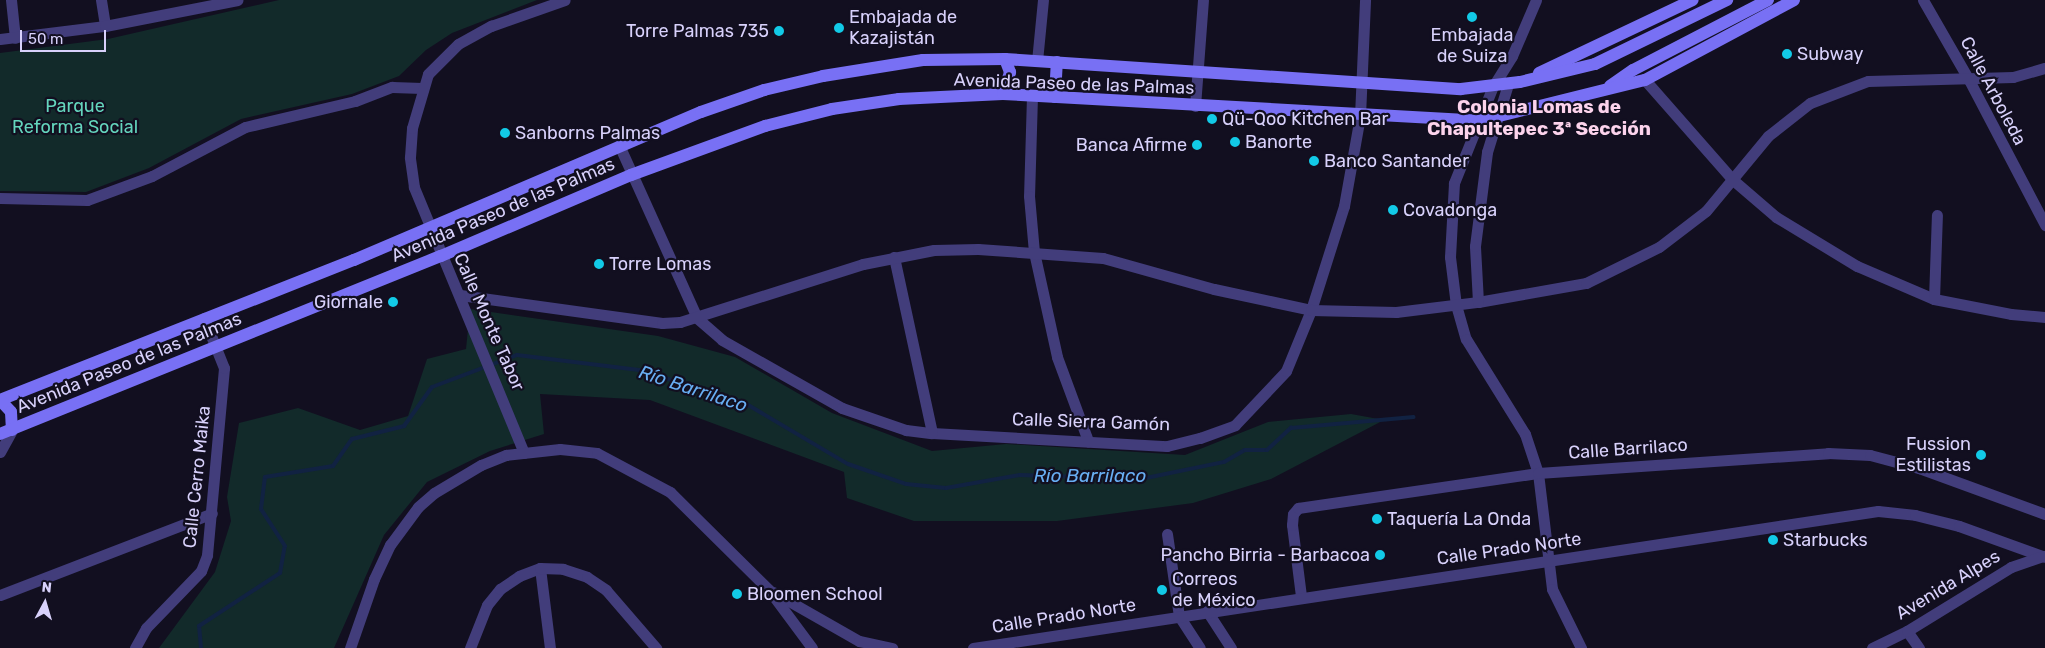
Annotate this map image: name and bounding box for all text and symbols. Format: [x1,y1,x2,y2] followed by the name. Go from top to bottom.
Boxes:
[849,7,957,50] place label: Embajada de Kazajistán
[1466,11,1478,23] marker: Embajada de Suiza
[22,20,109,52] scale bar
[626,20,769,42] place label: Torre Palmas 735
[833,22,845,34] marker: Embajada de Kazajistán
[773,25,785,37] marker: Torre Palmas 735
[1431,25,1513,68] place label: Embajada de Suiza
[28,30,63,48] text: 50 m
[1955,33,2031,149] street label: Calle Arboleda
[1797,43,1863,65] place label: Subway
[1781,48,1793,60] marker: Subway
[953,69,1195,99] street label: Avenida Paseo de las Palmas
[12,96,138,138] park label: Parque Reforma Social
[1427,96,1651,140] district label: Colonia Lomas de Chapultepec 3ª Sección
[1222,108,1388,130] place label: Qü-Qoo Kitchen Bar
[1206,113,1218,125] marker: Qü-Qoo Kitchen Bar
[515,122,660,144] place label: Sanborns Palmas
[499,127,511,139] marker: Sanborns Palmas
[1245,131,1312,153] place label: Banorte
[1075,134,1187,156] place label: Banca Afirme
[1229,136,1241,148] marker: Banorte
[1191,139,1203,151] marker: Banca Afirme
[1324,150,1469,172] place label: Banco Santander
[388,153,618,267] street label: Avenida Paseo de las Palmas
[1308,155,1320,167] marker: Banco Santander
[1403,199,1497,221] place label: Covadonga
[1387,204,1399,216] marker: Covadonga
[449,250,529,394] street label: Calle Monte Tabor
[609,253,711,275] place label: Torre Lomas
[593,258,605,270] marker: Torre Lomas
[314,291,383,313] place label: Giornale
[387,296,399,308] marker: Giornale
[13,308,245,418] street label: Avenida Paseo de las Palmas
[636,361,750,417] water label: Río Barrilaco
[179,405,215,549] street label: Calle Cerro Maika
[1012,408,1170,436] street label: Calle Sierra Gamón
[1568,434,1688,464] street label: Calle Barrilaco
[1895,434,1971,476] place label: Fussion Estilistas
[1975,449,1987,461] marker: Fussion Estilistas
[1034,465,1146,487] water label: Río Barrilaco
[1387,508,1531,530] place label: Taquería La Onda
[1371,513,1383,525] marker: Taquería La Onda
[1435,528,1583,570] street label: Calle Prado Norte
[1783,529,1868,551] place label: Starbucks
[1767,534,1779,546] marker: Starbucks
[1161,544,1370,566] place label: Pancho Birria - Barbacoa
[1892,545,2004,625] street label: Avenida Alpes
[1374,549,1386,561] marker: Pancho Birria - Barbacoa
[1172,569,1256,612] place label: Correos de México
[20,578,70,628] north arrow
[41,579,53,597] text: N
[747,583,883,605] place label: Bloomen School
[1156,584,1168,596] marker: Correos de México
[731,588,743,600] marker: Bloomen School
[990,594,1138,638] street label: Calle Prado Norte

